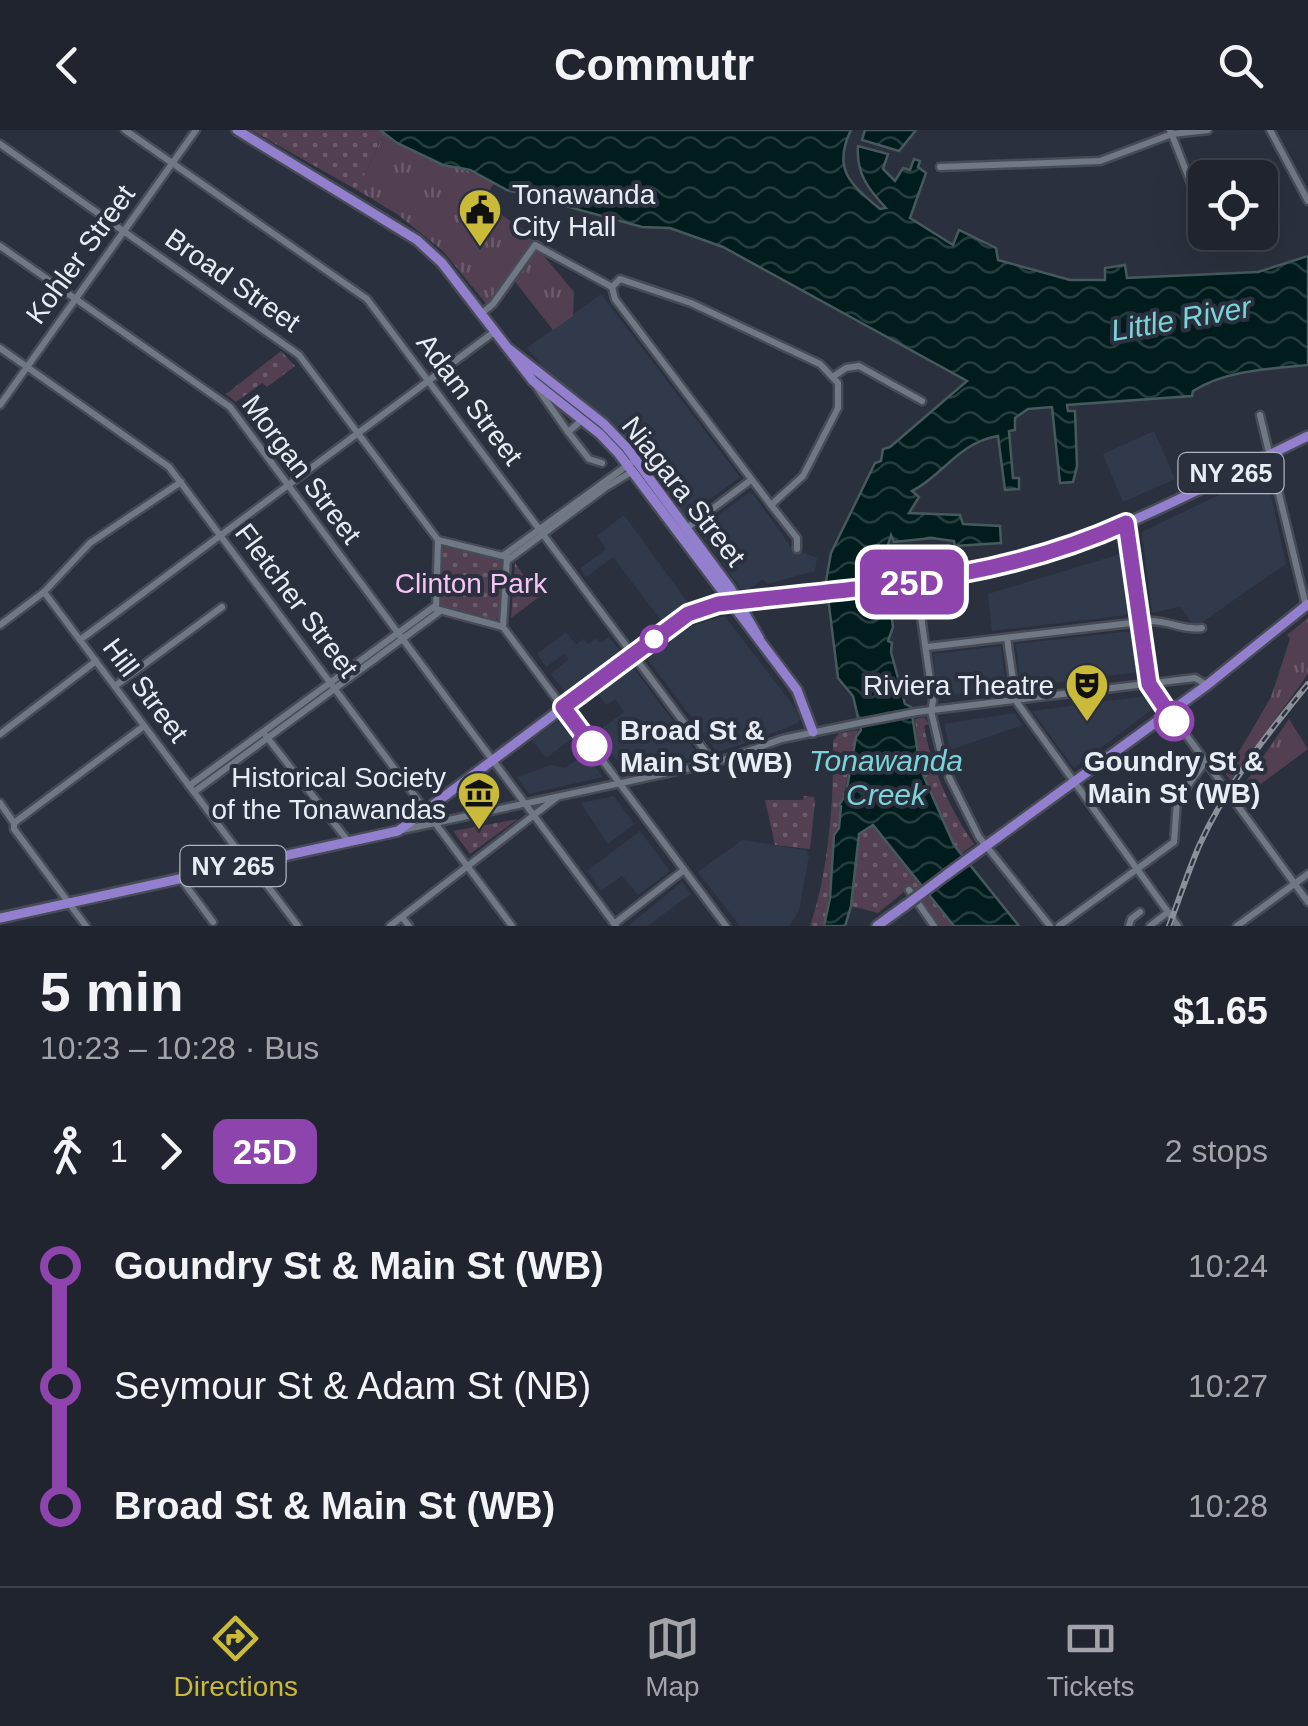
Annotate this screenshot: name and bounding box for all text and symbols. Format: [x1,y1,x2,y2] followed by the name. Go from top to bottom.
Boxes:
[40,38,95,93] icon: back
[1213,38,1268,93] icon: search
[554,39,754,90] text: Commutr
[1188,160,1278,250] map controls
[1188,160,1278,250] button: locate
[20,179,141,330] street label: Kohler Street
[512,179,656,242] place label: Tonawanda City Hall
[457,187,503,248] public building icon: Tonawanda City Hall
[159,223,306,338] street label: Broad Street
[1108,290,1255,347] water label: Little River
[410,328,529,471] street label: Adam Street
[236,389,367,550] street label: Morgan Street
[616,411,752,572] street label: Niagara Street
[1178,453,1284,493] road number: NY 265
[229,518,364,683] street label: Fletcher Street
[854,550,970,614] line badge: 25D
[880,563,944,602] text: 25D
[395,568,548,599] park label: Clinton Park
[641,626,667,652] unlabelled marker
[97,633,195,748] street label: Hill Street
[1064,662,1110,723] theatre icon: Riviera Theatre
[863,670,1054,701] place label: Riviera Theatre
[1155,702,1193,740] marker: Goundry St & Main St (WB)
[620,715,793,778] place label: Broad St & Main St (WB)
[573,727,611,765] marker: Broad St & Main St (WB)
[809,744,963,811] water label: Tonawanda Creek
[1084,746,1264,809] place label: Goundry St & Main St (WB)
[211,762,446,825] place label: Historical Society of the Tonawandas
[456,770,502,831] museum icon: Historical Society of the Tonawandas
[180,846,286,886] road number: NY 265
[40,961,184,1023] text: 5 min
[1173,990,1268,1032] text: $1.65
[40,1030,319,1066] text: 10:23 – 10:28 · Bus
[40,1124,95,1179] icon: walk
[143,1124,198,1179] icon: forward
[233,1132,297,1171] text: 25D
[110,1133,128,1169] text: 1
[1165,1133,1268,1169] text: 2 stops
[114,1245,604,1287] text: Goundry St & Main St (WB)
[1188,1248,1268,1284] text: 10:24
[114,1365,591,1407] text: Seymour St & Adam St (NB)
[1188,1368,1268,1404] text: 10:27
[114,1485,555,1527] text: Broad St & Main St (WB)
[1188,1488,1268,1524] text: 10:28
[173,1611,298,1703] tab: Directions
[645,1611,700,1703] tab: Map
[1047,1611,1135,1703] tab: Tickets

